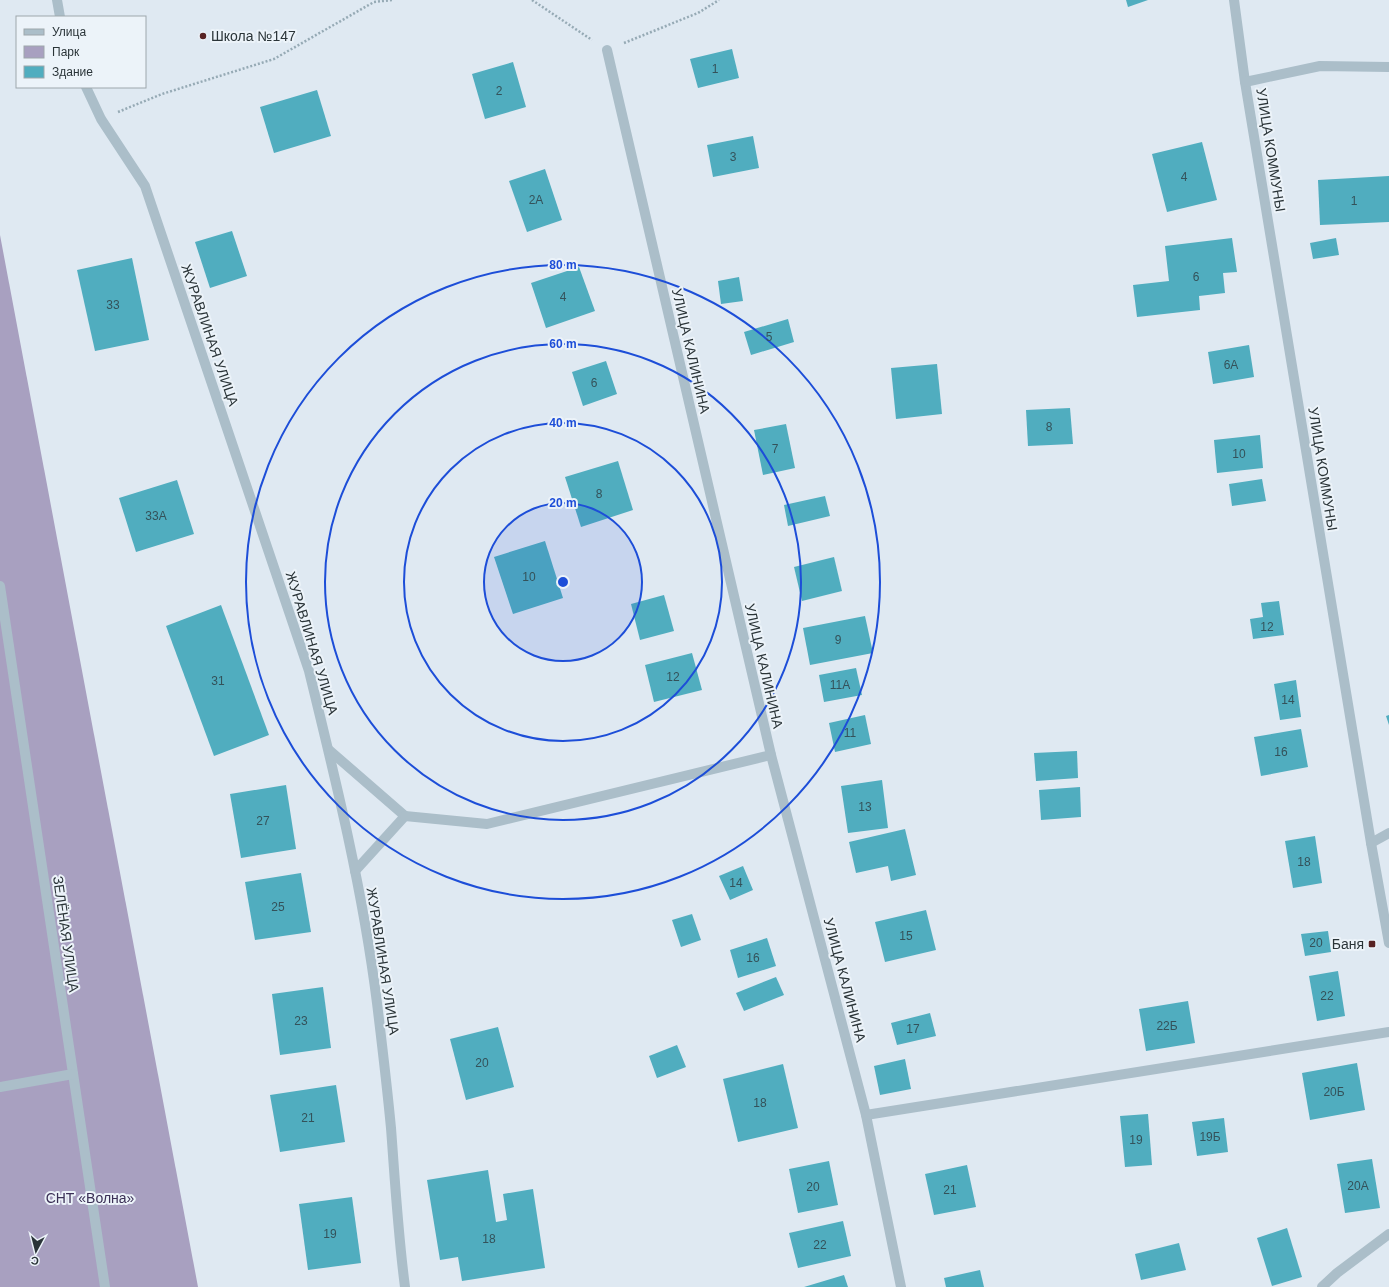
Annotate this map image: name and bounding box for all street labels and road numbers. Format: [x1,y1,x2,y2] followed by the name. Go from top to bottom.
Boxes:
[1253,87,1289,213] street label: УЛИЦА КОММУНЫ
[178,262,242,409] street label: ЖУРАВЛИНАЯ УЛИЦА
[669,287,713,416] street label: УЛИЦА КАЛИНИНА
[1305,406,1341,532] street label: УЛИЦА КОММУНЫ
[283,569,342,717] street label: ЖУРАВЛИНАЯ УЛИЦА
[742,602,786,731] street label: УЛИЦА КАЛИНИНА
[50,875,82,994] street label: ЗЕЛЁНАЯ УЛИЦА
[363,886,403,1037] street label: ЖУРАВЛИНАЯ УЛИЦА
[821,916,869,1044] street label: УЛИЦА КАЛИНИНА

